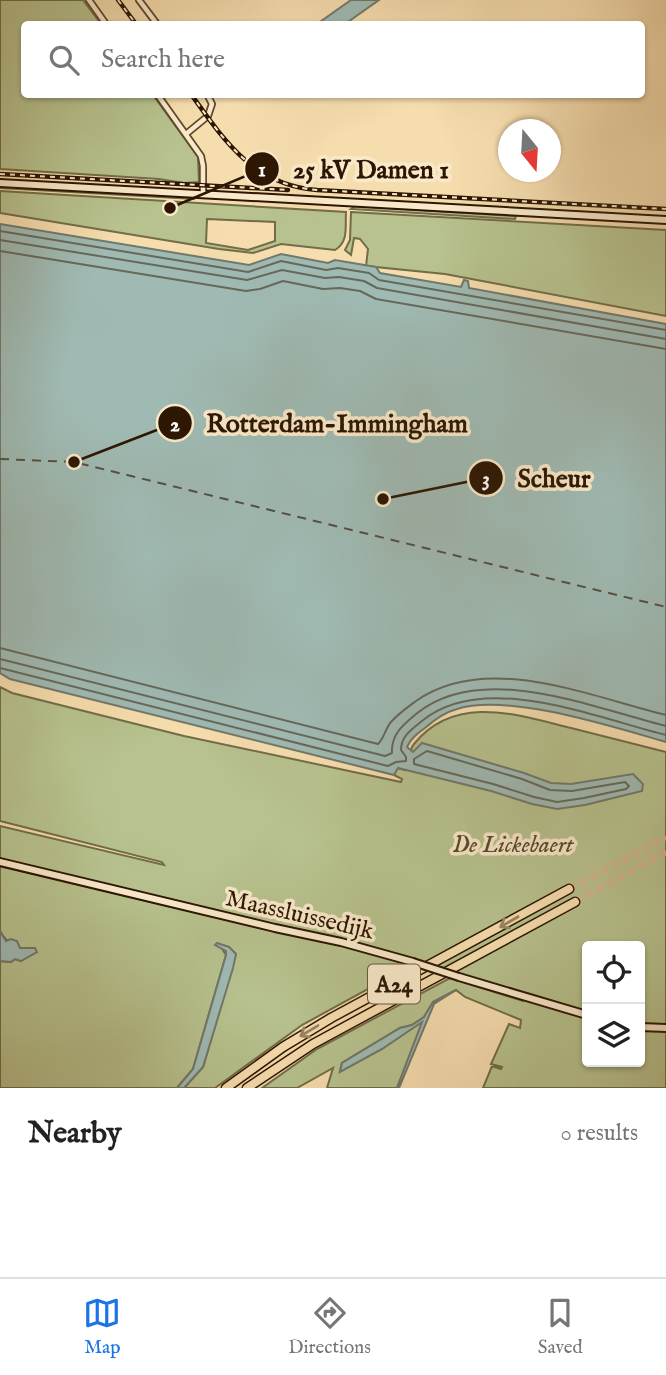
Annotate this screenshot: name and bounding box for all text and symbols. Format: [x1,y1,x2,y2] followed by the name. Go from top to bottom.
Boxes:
[21,21,645,98] search box
[45,41,83,79] icon: search
[101,43,225,76] text: Search here
[498,119,561,182] north arrow
[245,145,463,192] callout: 25 kV Damen 1
[293,154,449,187] text: 25 kV Damen 1
[258,157,266,184] text: 1
[157,400,482,447] callout: Rotterdam-Immingham
[206,408,468,441] text: Rotterdam-Immingham
[170,412,180,439] text: 2
[469,454,605,501] callout: Scheur
[517,463,591,496] text: Scheur
[482,466,490,493] text: 3
[452,830,575,861] park label: De Lickebaert
[223,883,377,948] street label: Maassluissedijk
[499,915,519,929] one-way arrow
[582,941,645,1067] map controls
[582,941,645,1004] button: locate
[368,965,420,1004] road number: A24
[582,1004,645,1067] button: layers
[300,1024,320,1038] one-way arrow
[28,1115,121,1153] text: Nearby
[560,1119,638,1148] text: 0 results
[83,1294,121,1360] tab: Map
[288,1294,371,1360] tab: Directions
[538,1294,583,1360] tab: Saved

